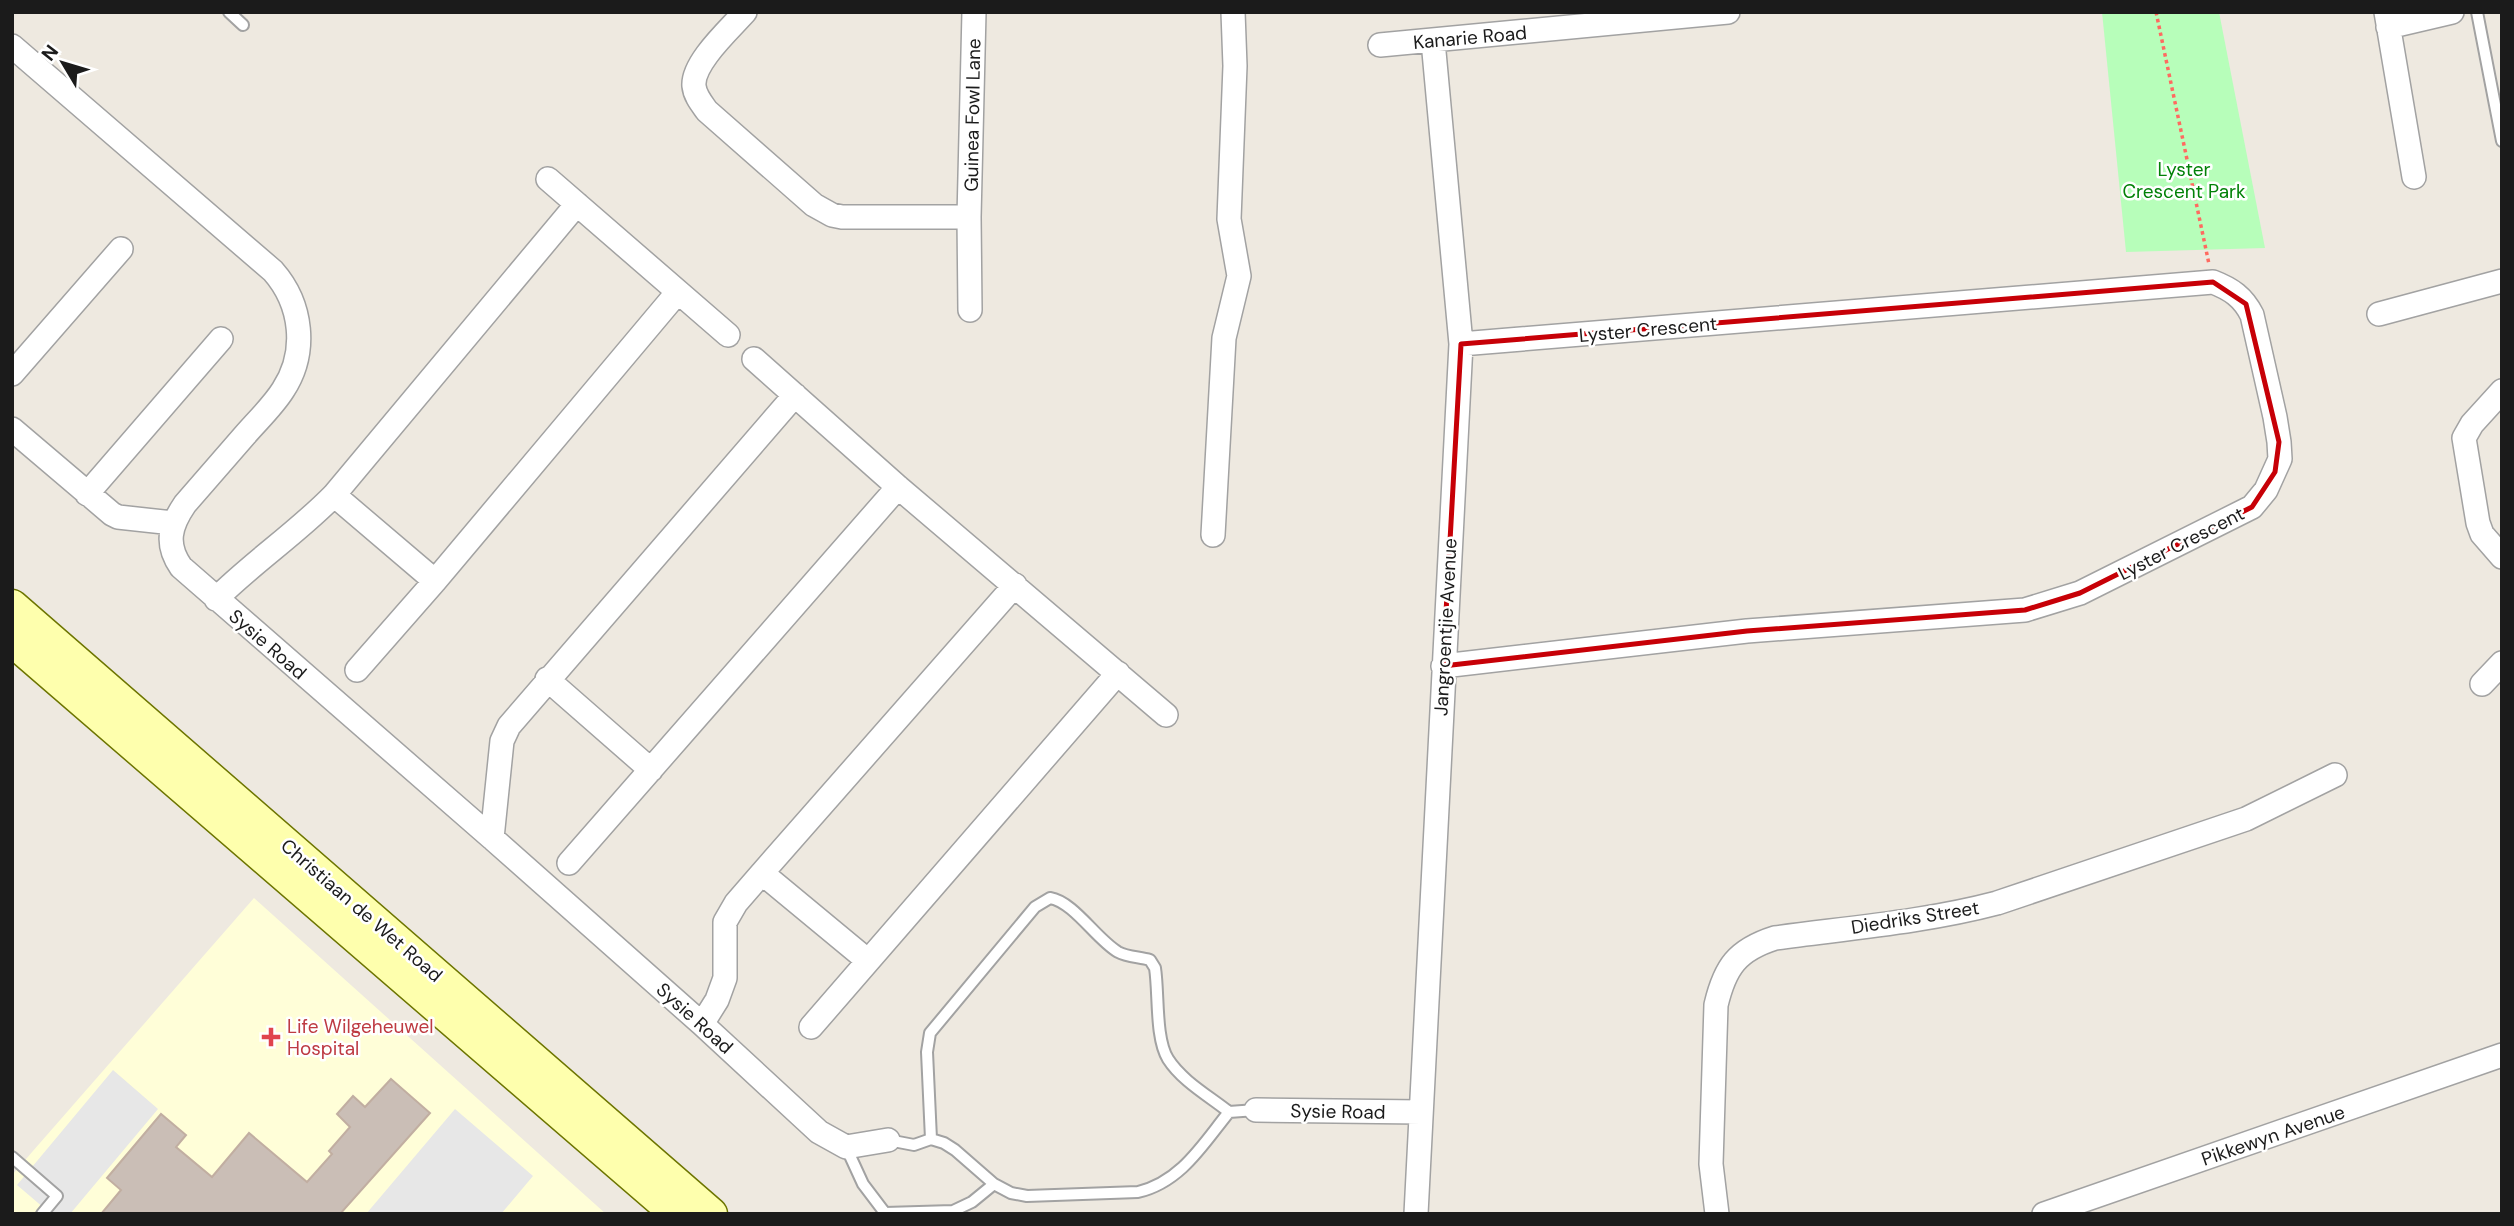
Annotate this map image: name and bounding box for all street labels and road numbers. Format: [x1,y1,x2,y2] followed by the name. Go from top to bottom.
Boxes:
[1412,20,1528,55] street label: Kanarie Road
[959,38,986,192] street label: Guinea Fowl Lane
[1578,311,1718,348] street label: Lyster Crescent
[2114,501,2249,586] street label: Lyster Crescent
[1428,537,1463,717] street label: Jangroentjie Avenue
[224,604,312,685] street label: Sysie Road
[276,833,448,987] street label: Christiaan de Wet Road
[1849,895,1981,940] street label: Diedriks Street
[651,977,738,1060] street label: Sysie Road
[1290,1098,1386,1125] street label: Sysie Road
[2198,1099,2348,1172] street label: Pikkewyn Avenue

